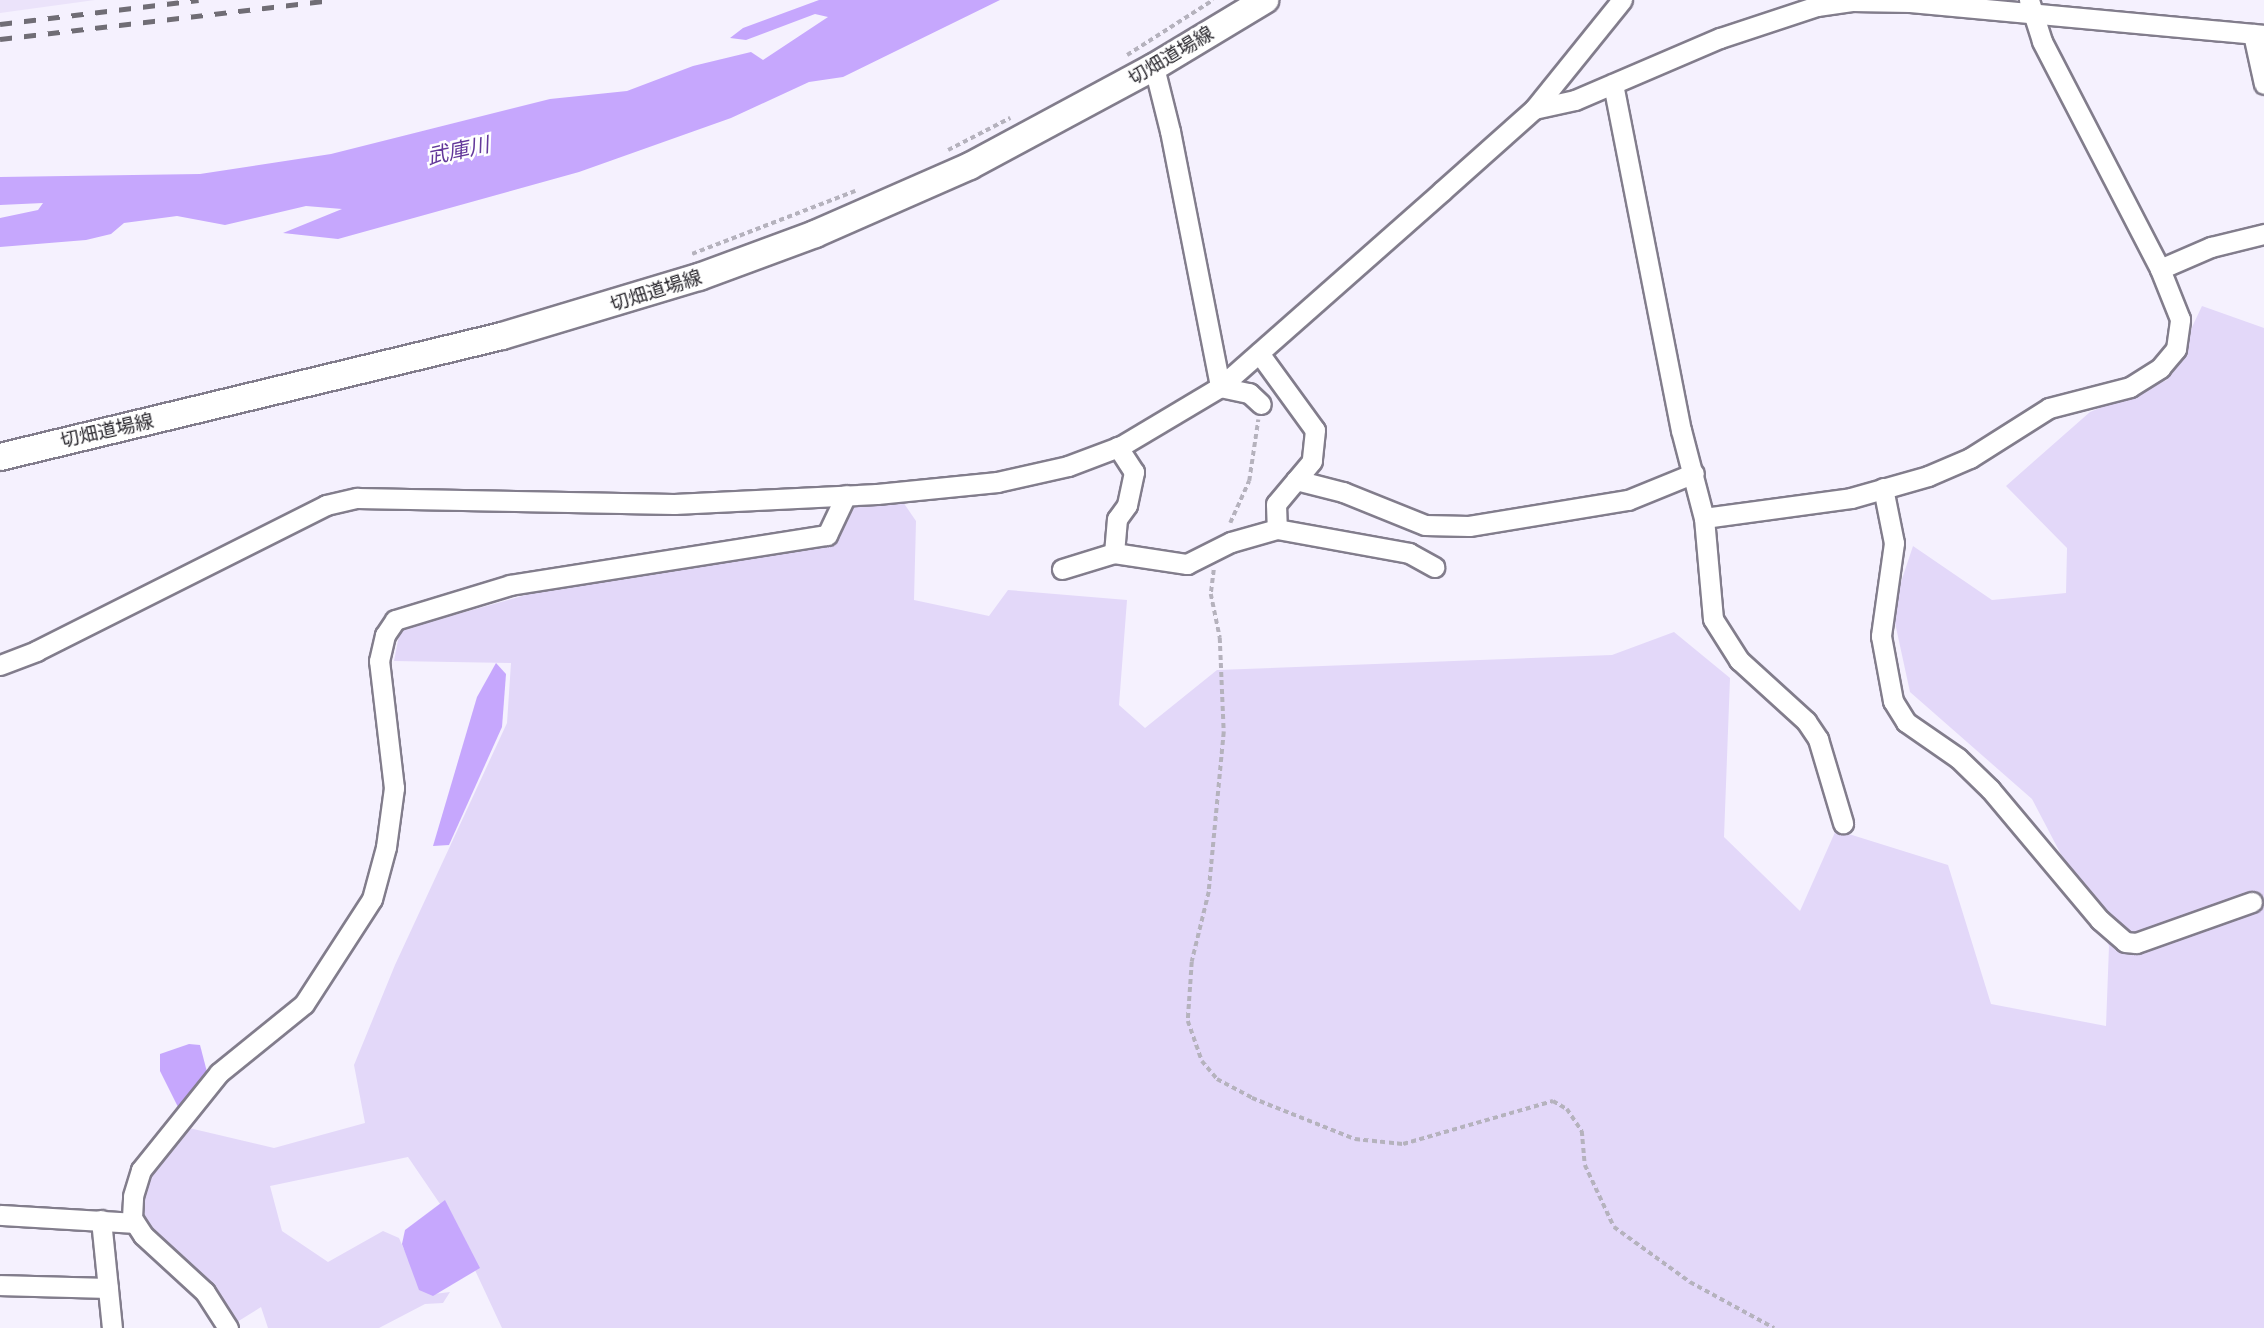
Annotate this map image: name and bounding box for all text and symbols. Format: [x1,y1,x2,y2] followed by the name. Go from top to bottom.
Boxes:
[1124,22,1218,90] street label: 切畑道場線
[425,132,491,170] water label: 武庫川
[607,265,705,317] street label: 切畑道場線
[58,409,156,453] street label: 切畑道場線

